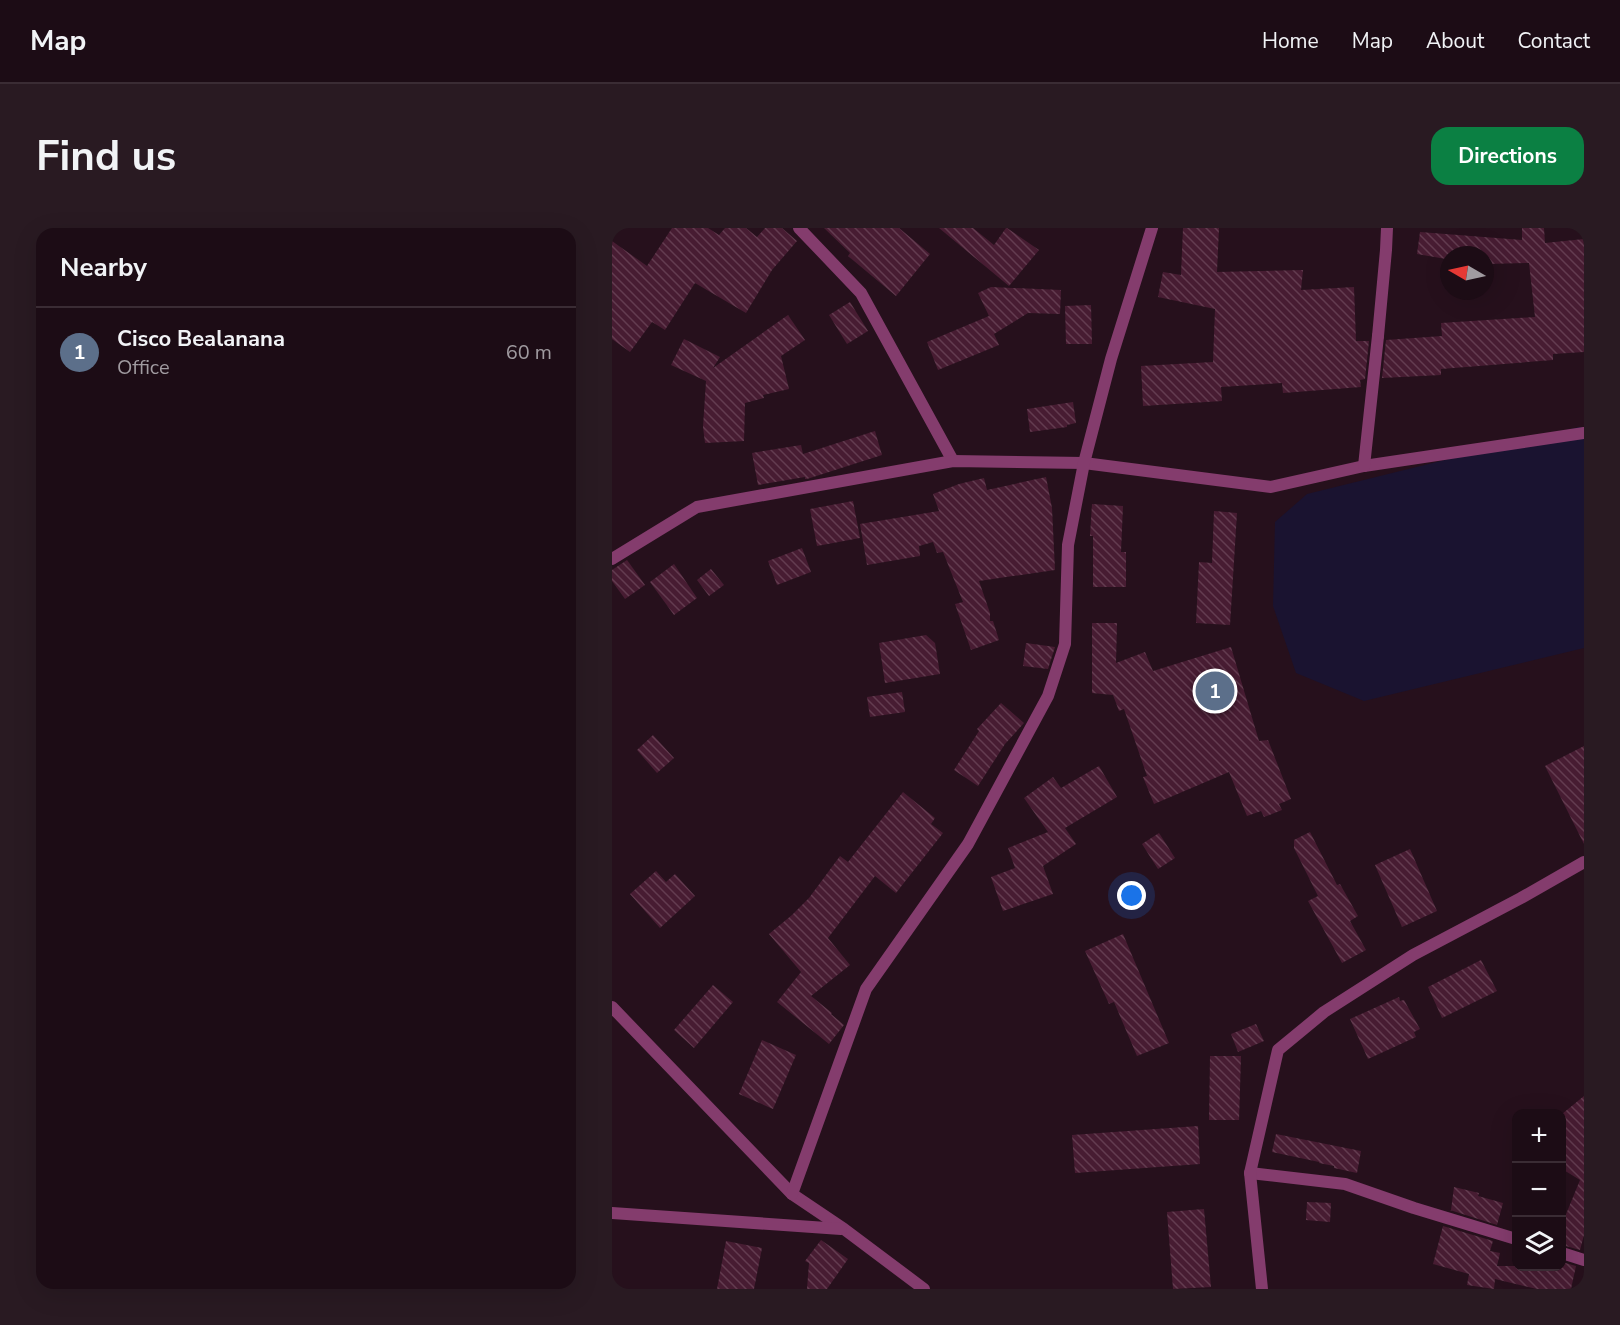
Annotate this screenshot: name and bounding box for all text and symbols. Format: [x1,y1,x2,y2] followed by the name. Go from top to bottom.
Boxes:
[30,22,86,60] text: Map
[1262,27,1319,55] text: Home
[1352,27,1393,55] text: Map
[1426,27,1484,55] text: About
[1517,27,1590,55] text: Contact
[1431,127,1584,185] button: Directions
[36,128,176,185] text: Find us
[1440,246,1494,300] north arrow
[60,250,147,285] text: Nearby
[117,324,285,354] text: Cisco Bealanana
[74,339,86,366] text: 1
[506,339,552,366] text: 60 m
[117,354,170,381] text: Office
[1196,668,1234,714] pin: 1
[1117,881,1146,910] your location
[1512,1109,1566,1271] map controls
[1512,1109,1566,1163] button: +
[1512,1163,1566,1217] button: −
[1512,1217,1566,1271] button: layers

